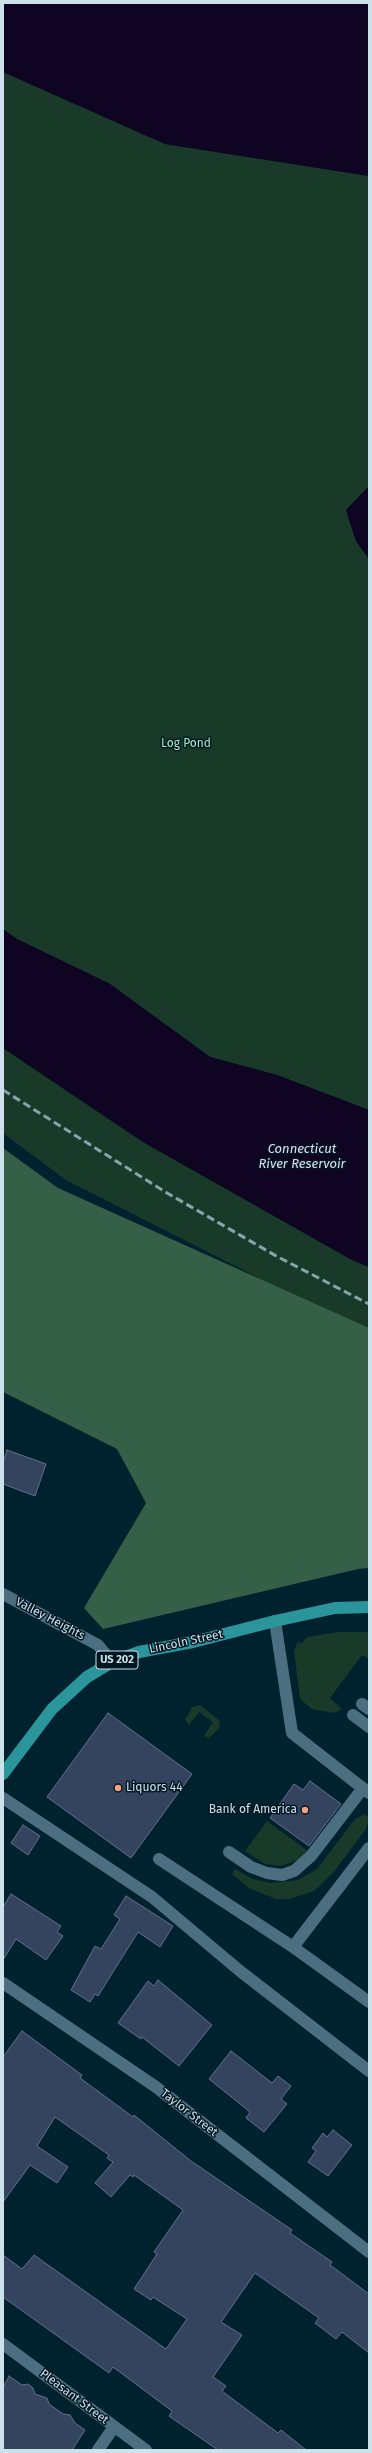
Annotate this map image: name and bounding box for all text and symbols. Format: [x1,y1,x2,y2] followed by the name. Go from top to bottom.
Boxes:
[161,737,211,751] park label: Log Pond
[258,1141,346,1172] water label: Connecticut River Reservoir
[13,1595,87,1643] street label: Valley Heights
[148,1627,224,1657] street label: Lincoln Street
[96,1651,138,1669] road number: US 202
[126,1781,183,1795] place label: Liquors 44
[113,1783,123,1793] marker: Liquors 44
[209,1803,297,1817] place label: Bank of America
[300,1805,310,1815] marker: Bank of America
[158,2086,220,2140] street label: Taylor Street
[37,2367,111,2427] street label: Pleasant Street

